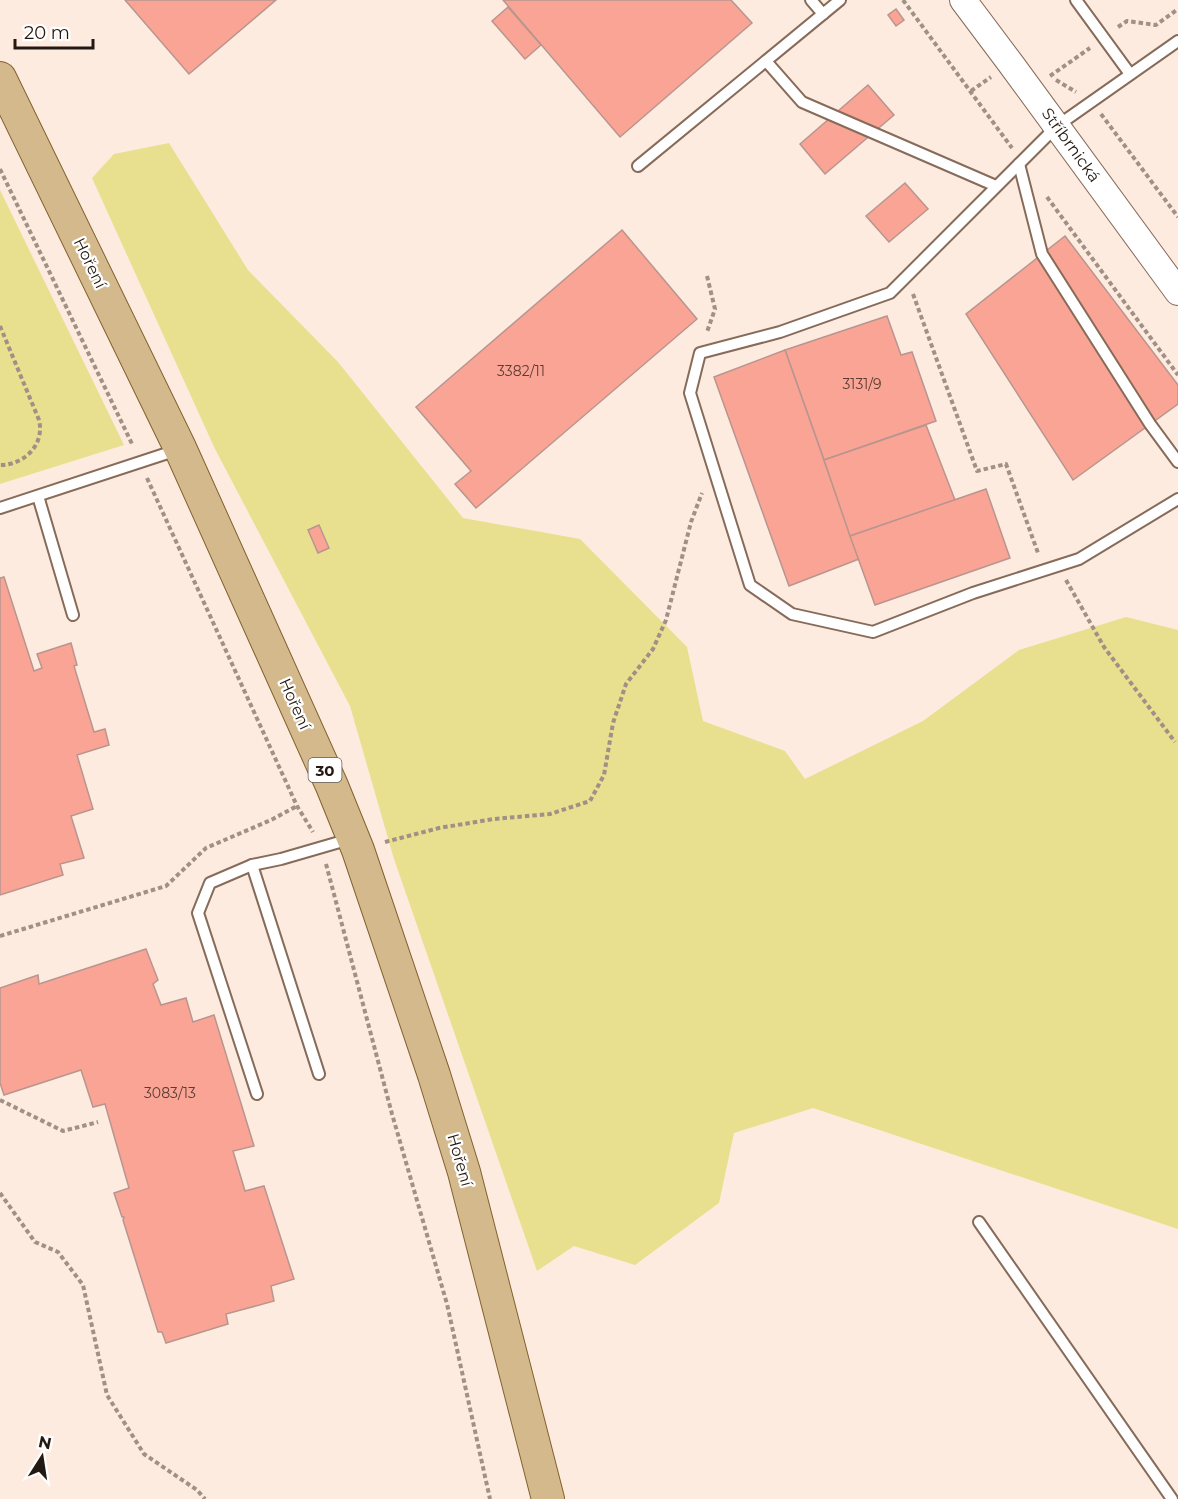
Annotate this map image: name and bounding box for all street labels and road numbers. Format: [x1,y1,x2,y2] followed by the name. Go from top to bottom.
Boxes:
[1038,104,1104,186] street label: Stříbrnická
[70,235,111,292] street label: Hoření
[275,675,315,733] street label: Hoření
[308,758,342,782] road number: 30
[443,1131,477,1189] street label: Hoření

